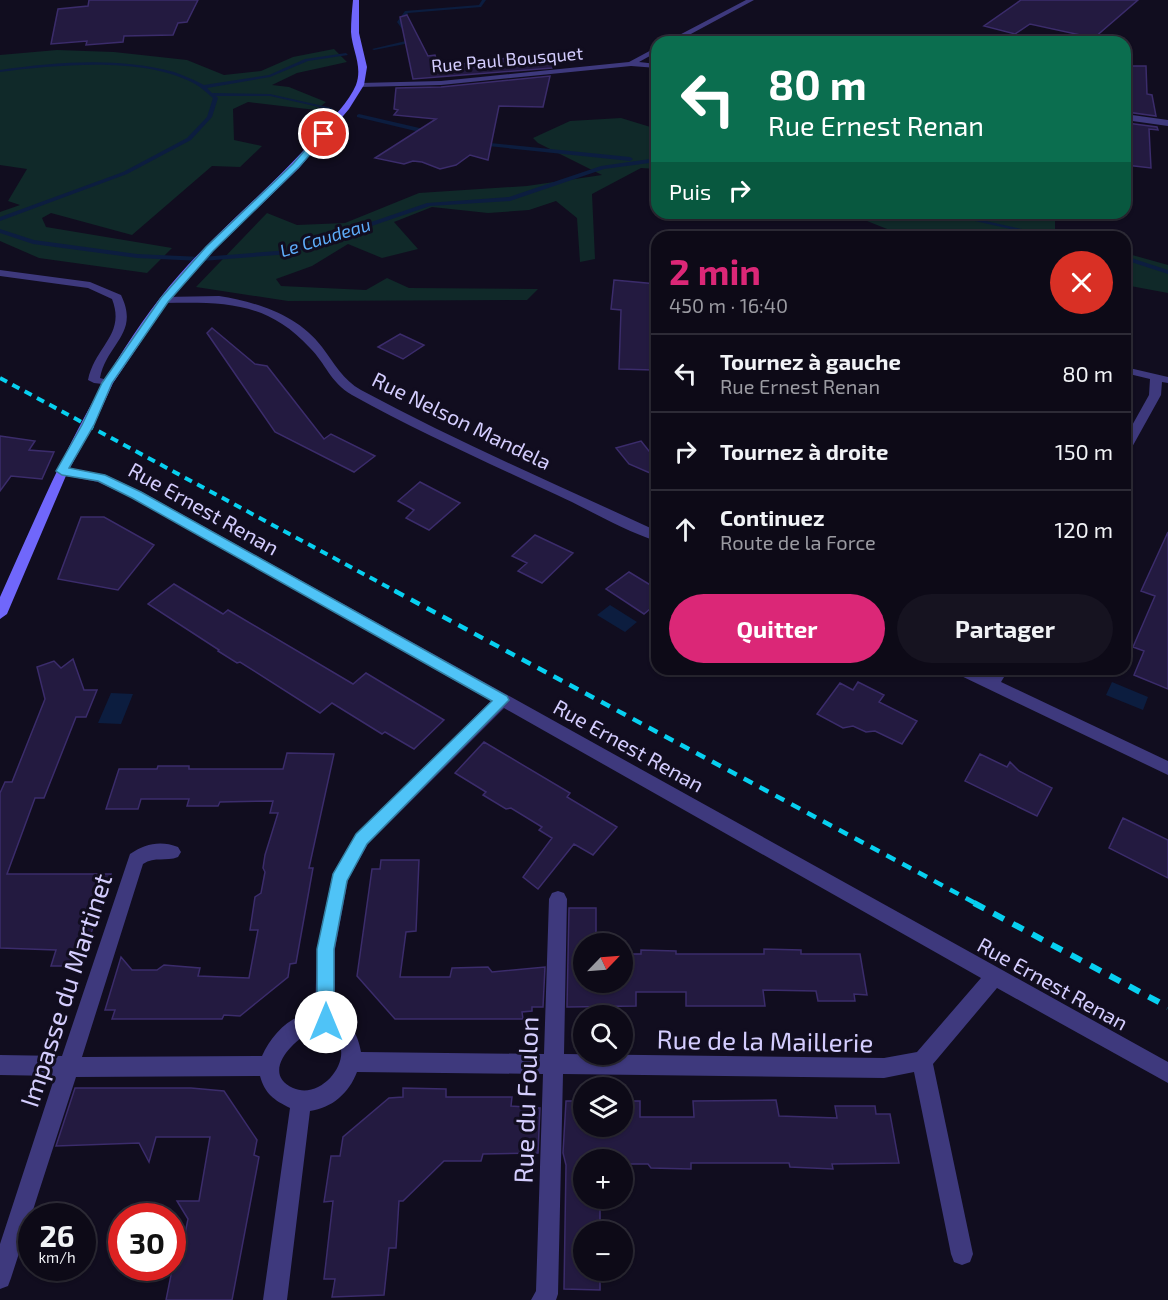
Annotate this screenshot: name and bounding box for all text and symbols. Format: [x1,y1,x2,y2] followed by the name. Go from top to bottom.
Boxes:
[430,41,584,77] street label: Rue Paul Bousquet
[768,58,867,108] text: 80 m
[669,60,747,138] icon: left
[298,108,349,159] pin
[768,109,984,141] text: Rue Ernest Renan
[307,117,340,150] icon: arrive
[723,174,756,207] icon: right
[669,178,711,204] text: Puis
[277,213,373,261] water label: Le Caudeau
[669,249,761,292] text: 2 min
[1050,251,1113,314] button: close
[669,293,788,317] text: 450 m · 16:40
[720,348,901,374] text: Tournez à gauche
[669,357,702,390] icon: left
[1062,360,1113,386] text: 80 m
[368,366,556,474] street label: Rue Nelson Mandela
[720,374,880,398] text: Rue Ernest Renan
[669,435,702,468] icon: right
[720,438,889,464] text: Tournez à droite
[1055,438,1113,464] text: 150 m
[124,456,284,560] street label: Rue Ernest Renan
[720,504,824,530] text: Continuez
[669,513,702,546] icon: ahead
[1054,516,1113,542] text: 120 m
[720,530,876,554] text: Route de la Force
[669,594,885,663] button: Quitter
[897,594,1113,663] button: Partager
[549,693,709,797] street label: Rue Ernest Renan
[13,869,117,1111] street label: Impasse du Martinet
[973,931,1133,1035] street label: Rue Ernest Renan
[573,933,633,993] north arrow
[573,933,633,1281] map controls
[294,990,358,1054] position arrow
[573,1005,633,1065] button: search
[507,1016,543,1184] street label: Rue du Foulon
[656,1023,874,1057] street label: Rue de la Maillerie
[573,1077,633,1137] button: layers
[573,1149,633,1209] button: +
[108,1203,186,1281] speed limit sign: 30
[39,1217,75,1253] text: 26
[573,1221,633,1281] button: −
[38,1248,76,1266] text: km/h

